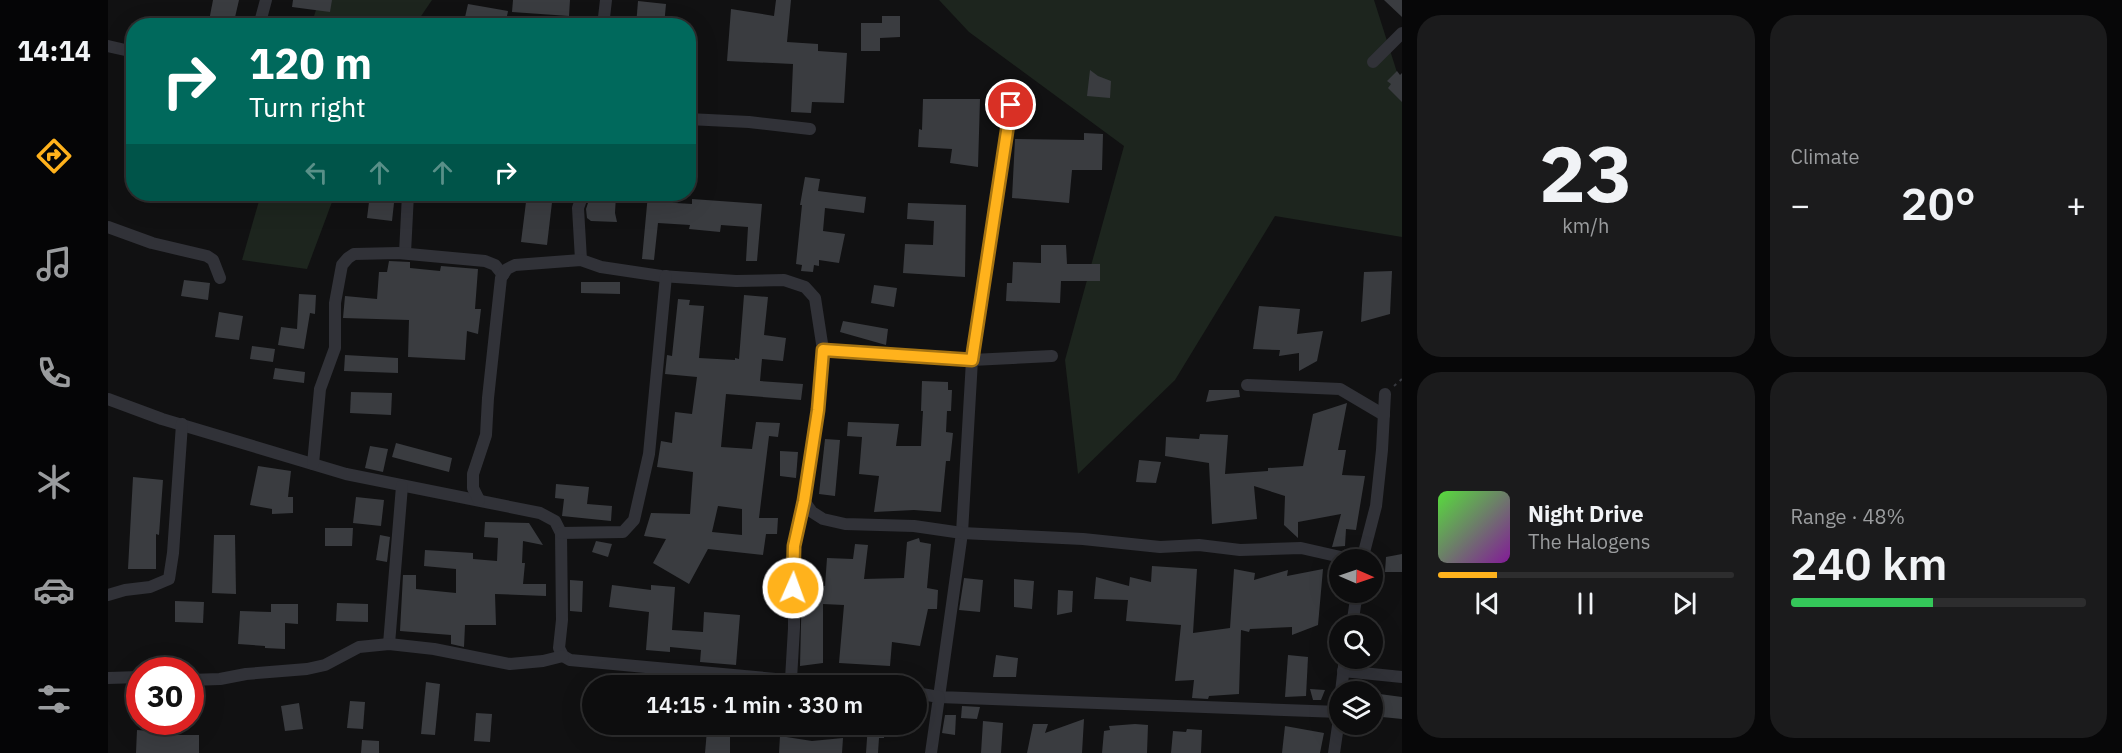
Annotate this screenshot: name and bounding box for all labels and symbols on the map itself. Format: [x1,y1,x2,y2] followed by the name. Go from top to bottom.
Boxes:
[985,79,1036,130] pin
[1329,549,1383,603] north arrow
[761,556,825,620] position arrow
[126,657,204,735] speed limit sign: 30

